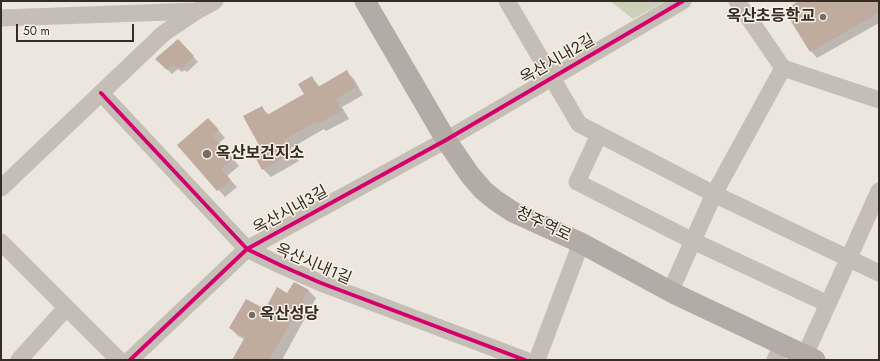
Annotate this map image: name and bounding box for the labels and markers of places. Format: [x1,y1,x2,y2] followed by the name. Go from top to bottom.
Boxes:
[727,7,815,27] place label: 옥산초등학교
[818,12,828,22] marker: 옥산초등학교
[216,144,304,164] place label: 옥산보건지소
[201,148,213,160] marker: 옥산보건지소
[260,305,319,325] place label: 옥산성당
[247,310,257,320] marker: 옥산성당

